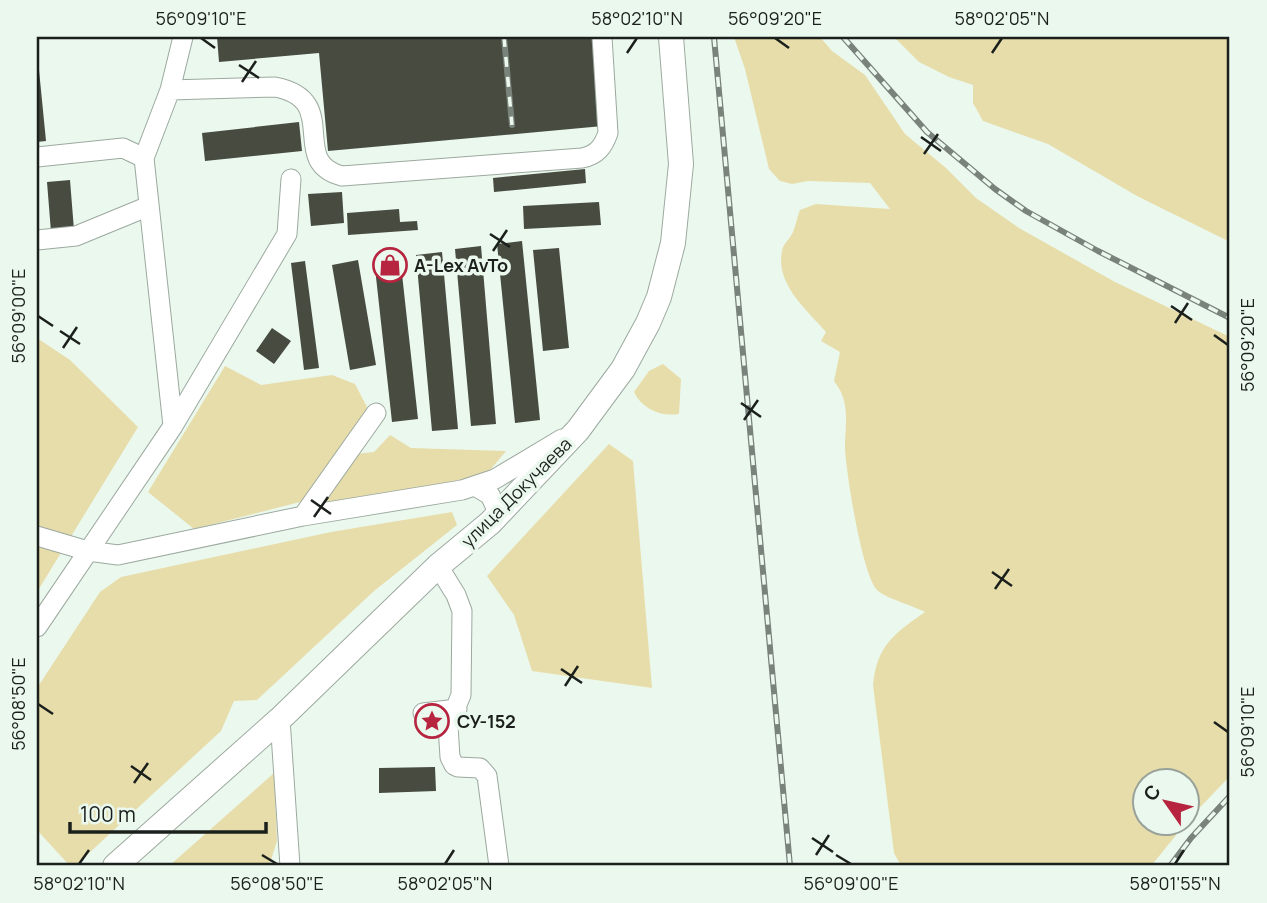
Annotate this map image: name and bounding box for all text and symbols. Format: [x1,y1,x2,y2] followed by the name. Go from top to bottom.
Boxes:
[156,6,246,30] text: 56°09'10"E
[591,6,683,30] text: 58°02'10"N
[728,6,822,30] text: 56°09'20"E
[955,6,1049,30] text: 58°02'05"N
[371,246,409,284] shop icon: A-Lex AvTo
[414,253,508,277] place label: A-Lex AvTo
[6,269,30,363] text: 56°09'00"E
[1235,298,1259,392] text: 56°09'20"E
[456,432,576,552] street label: улица Докучаева
[6,657,30,751] text: 56°08'50"E
[1235,687,1259,777] text: 56°09'10"E
[413,702,451,740] place icon: СУ-152
[457,709,516,733] place label: СУ-152
[1130,766,1200,836] north arrow
[1137,779,1167,806] text: С
[70,791,266,835] scale bar
[80,800,136,828] text: 100 m
[33,871,125,895] text: 58°02'10"N
[230,871,324,895] text: 56°08'50"E
[398,871,492,895] text: 58°02'05"N
[804,871,898,895] text: 56°09'00"E
[1130,871,1220,895] text: 58°01'55"N

